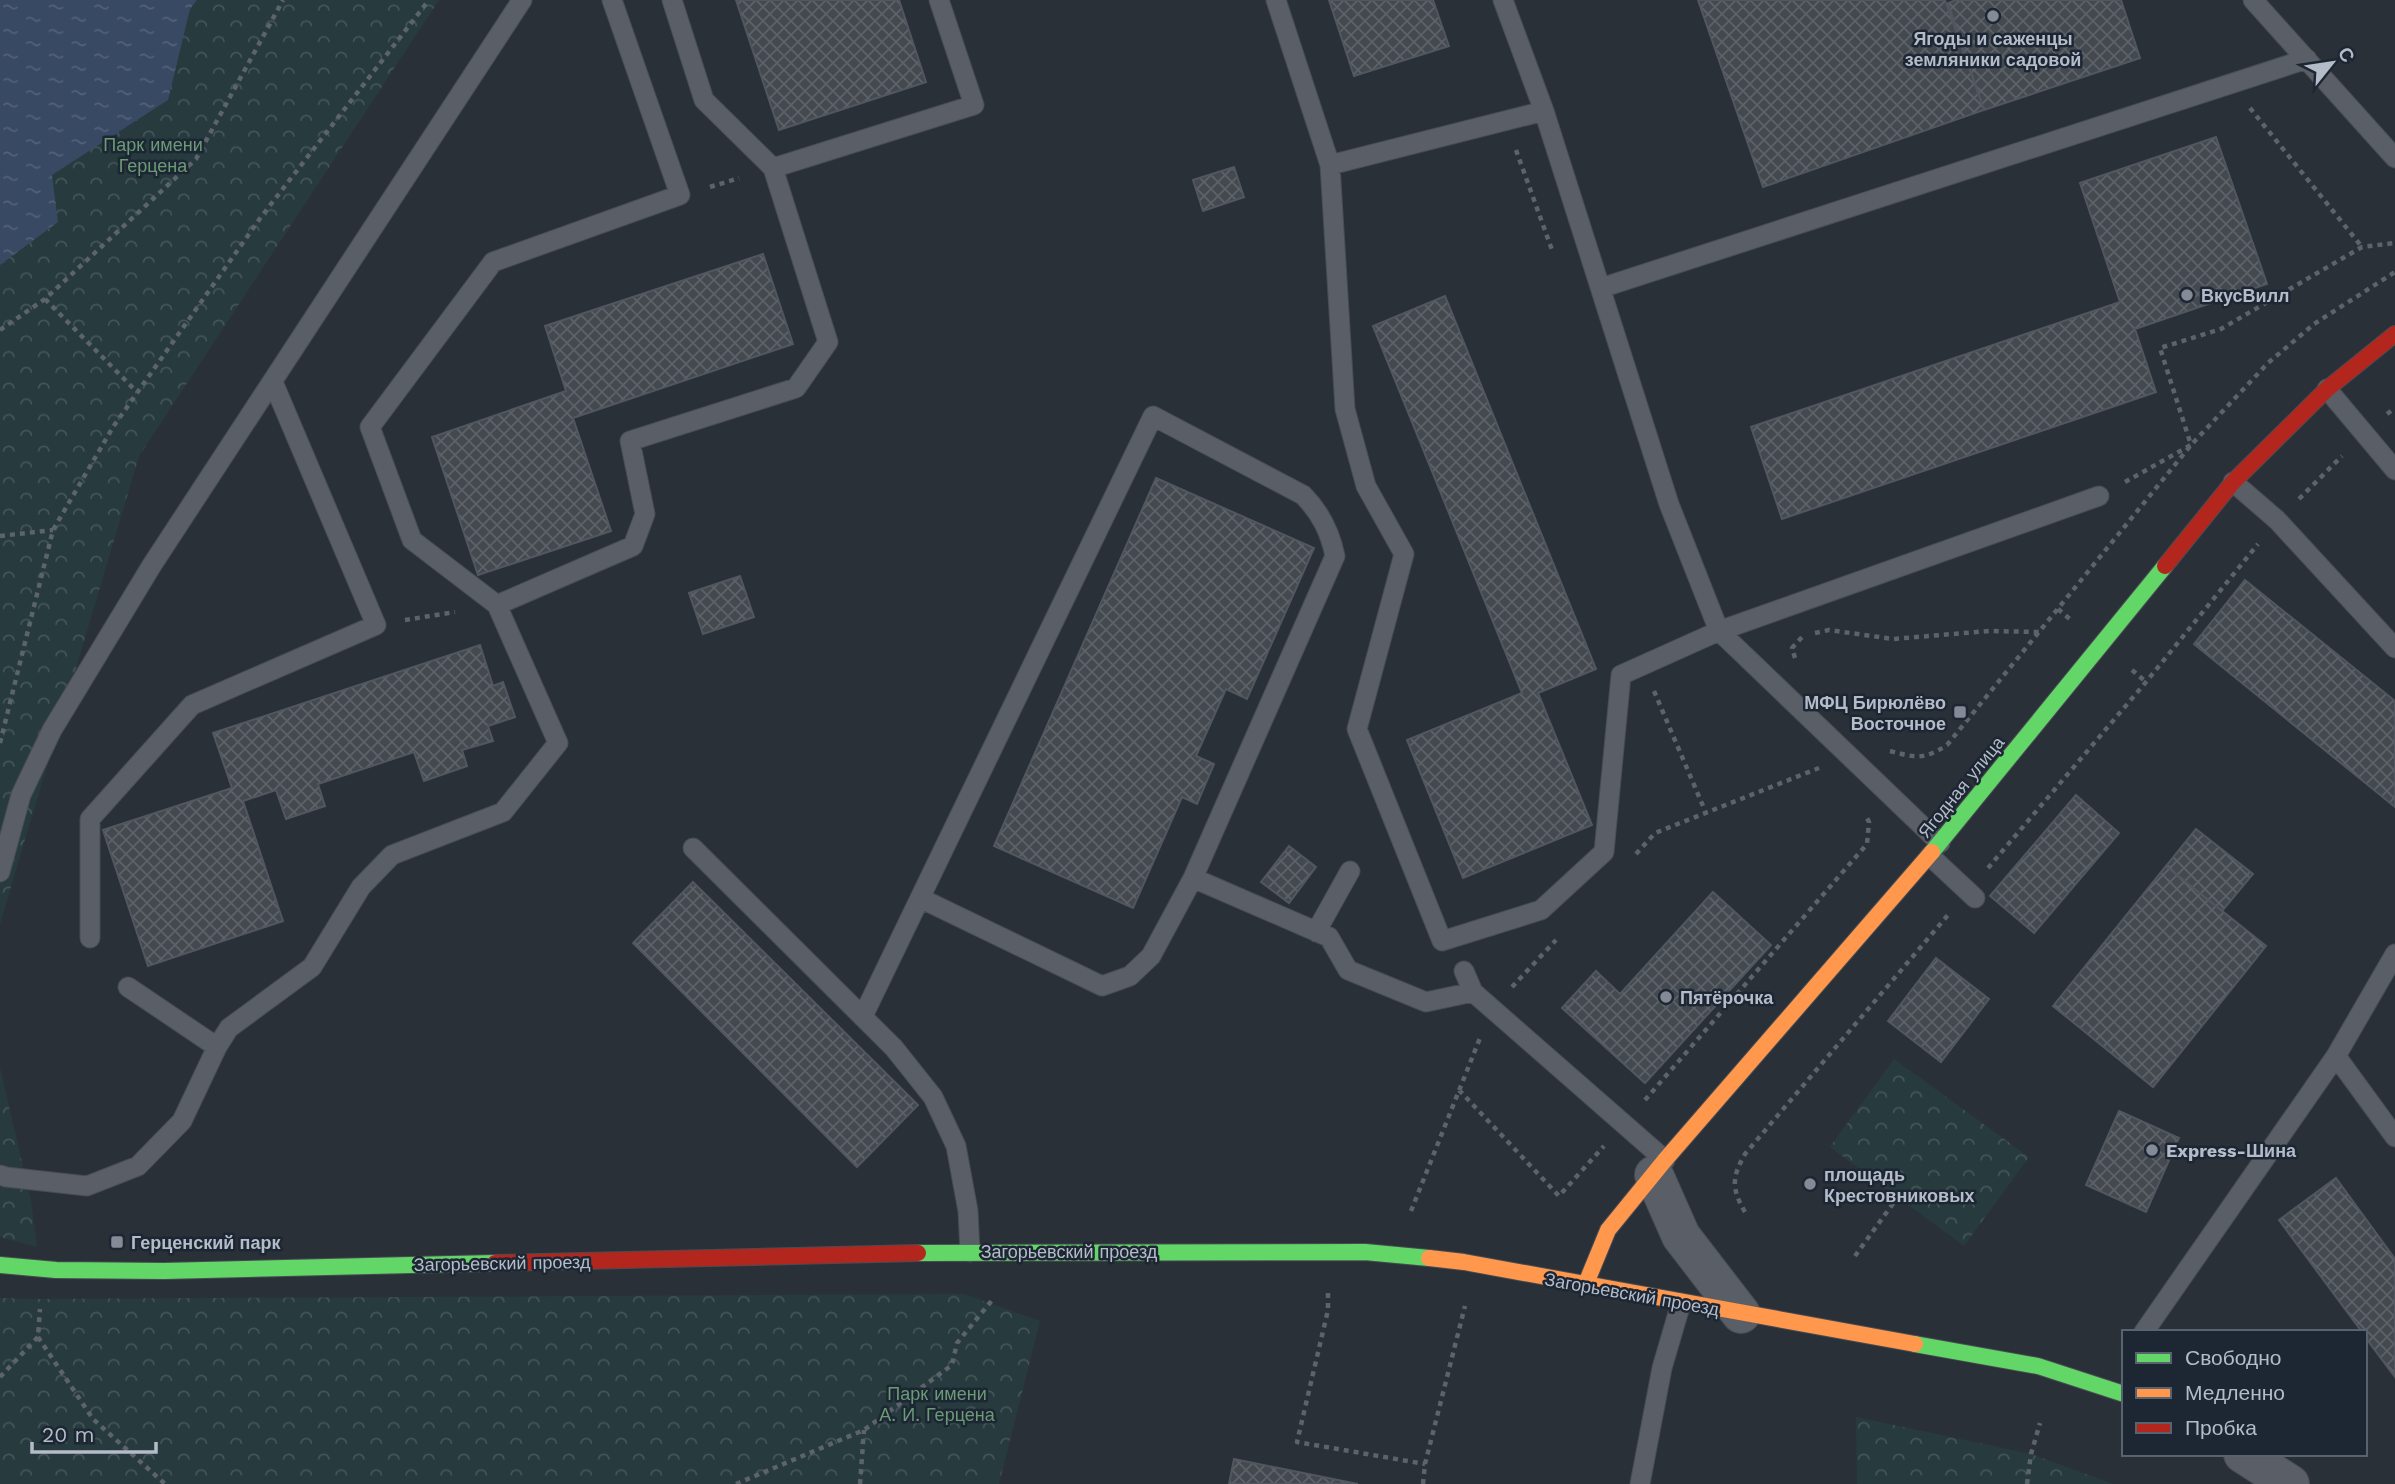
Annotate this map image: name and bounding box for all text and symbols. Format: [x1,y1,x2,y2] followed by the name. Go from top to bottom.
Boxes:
[1985,8,2001,24] marker: Ягоды и саженцы земляники садовой
[1905,28,2081,70] place label: Ягоды и саженцы земляники садовой
[2297,28,2367,98] north arrow
[2333,43,2360,67] text: С
[103,134,203,176] park label: Парк имени Герцена
[2201,285,2290,306] place label: ВкусВилл
[2179,287,2195,303] marker: ВкусВилл
[1804,692,1946,734] place label: МФЦ Бирюлёво Восточное
[1952,704,1968,720] marker: МФЦ Бирюлёво Восточное
[1914,731,2009,842] street label: Ягодная улица
[1680,987,1774,1008] place label: Пятёрочка
[1658,989,1674,1005] marker: Пятёрочка
[2166,1140,2297,1161] place label: Express-Шина
[2144,1142,2160,1158] marker: Express-Шина
[1824,1164,1975,1206] place label: площадь Крестовниковых
[1802,1176,1818,1192] marker: площадь Крестовниковых
[131,1232,281,1253] place label: Герценский парк
[109,1234,125,1250] marker: Герценский парк
[981,1241,1158,1262] street label: Загорьевский проезд
[413,1251,591,1275] street label: Загорьевский проезд
[1543,1268,1721,1320] street label: Загорьевский проезд
[2122,1330,2367,1456] legend
[2185,1345,2282,1370] text: Свободно
[2185,1380,2285,1405] text: Медленно
[879,1383,996,1425] park label: Парк имени А. И. Герцена
[32,1410,156,1454] scale bar
[2185,1415,2257,1440] text: Пробка
[42,1422,94,1447] text: 20 m

